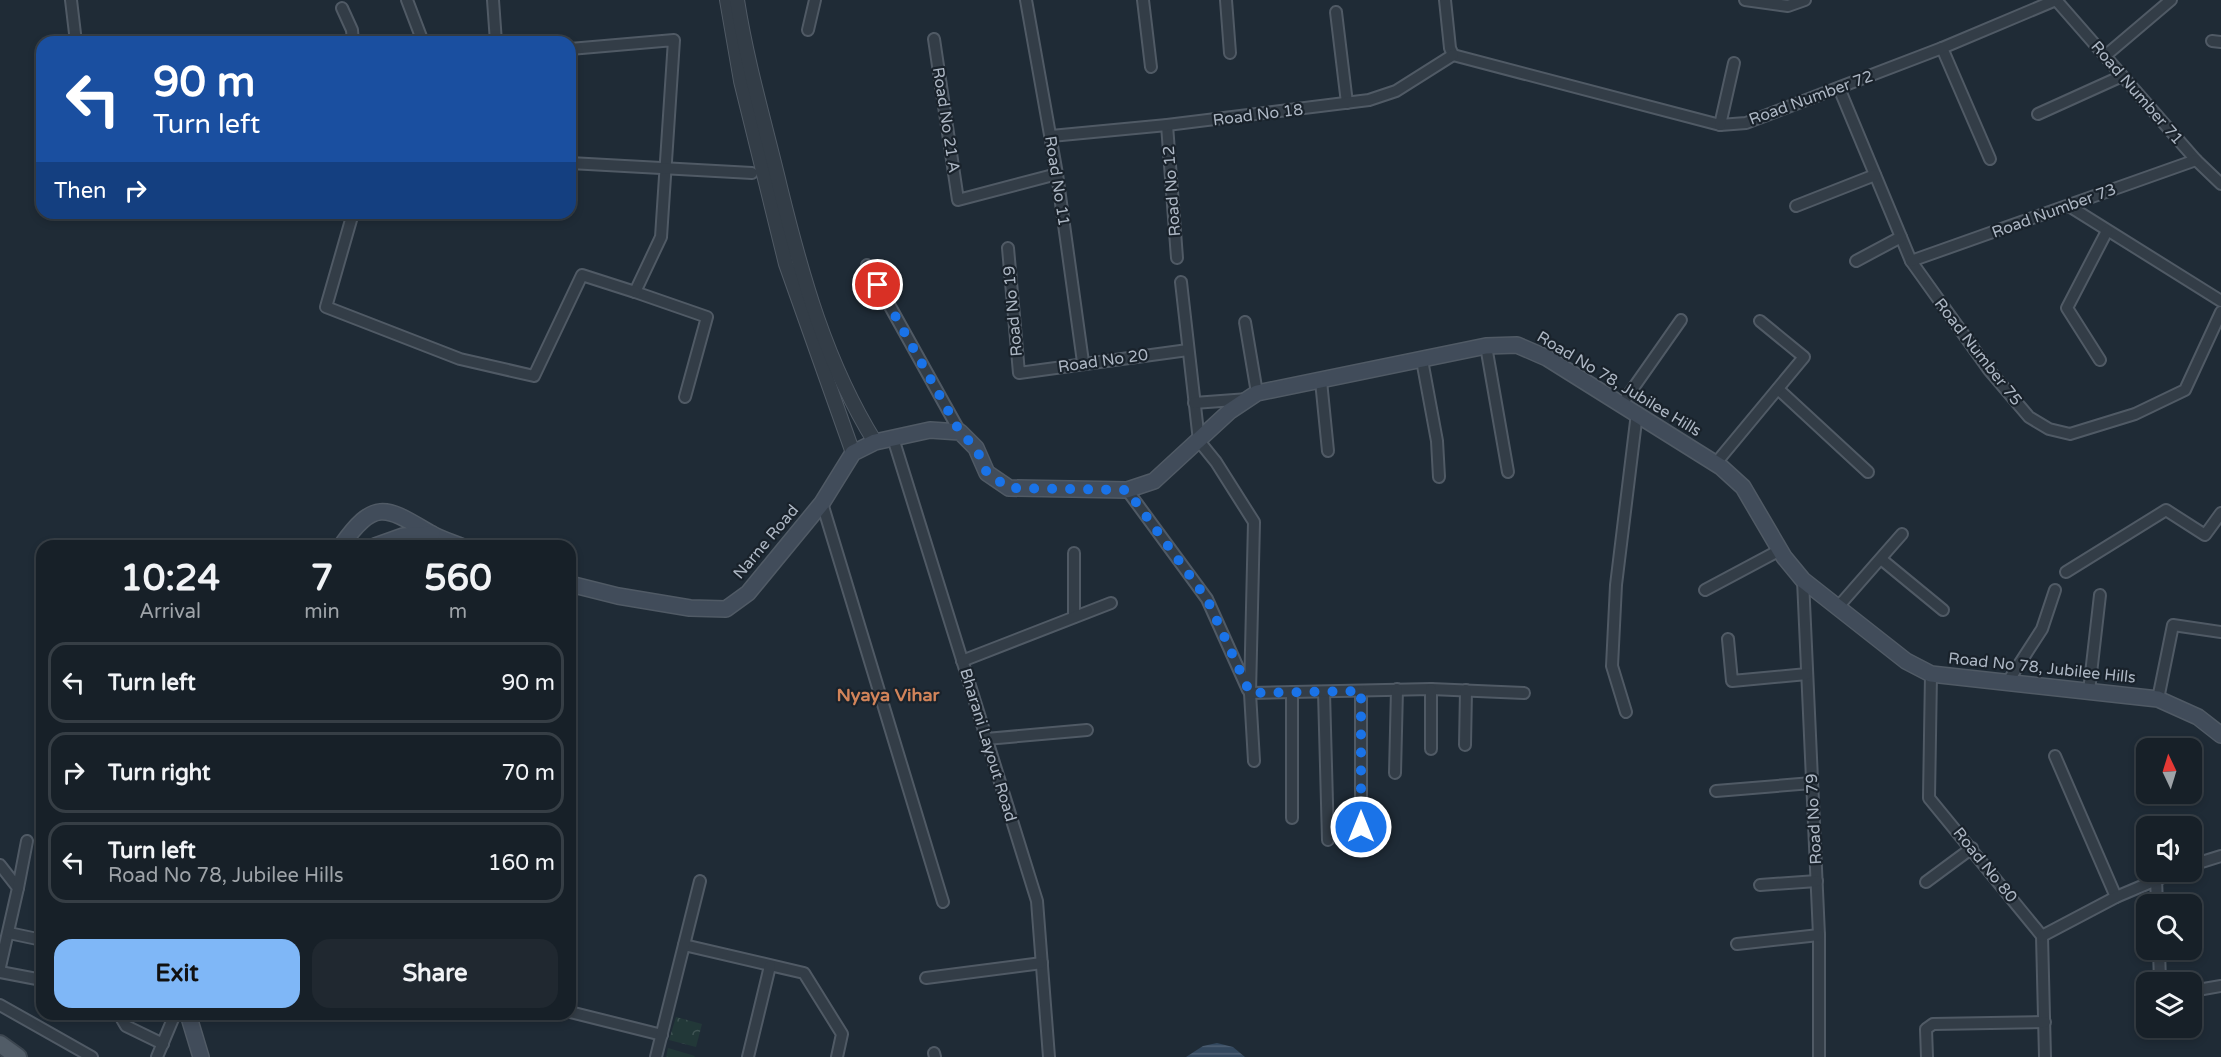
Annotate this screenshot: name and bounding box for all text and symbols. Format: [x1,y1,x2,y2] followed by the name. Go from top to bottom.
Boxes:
[2086,37,2188,149] street label: Road Number 71
[153,57,255,108] text: 90 m
[54,60,132,138] icon: left
[928,66,964,175] street label: Road No 21 A
[1746,66,1876,130] street label: Road Number 72
[1212,100,1304,130] street label: Road No 18
[153,108,260,141] text: Turn left
[1040,135,1074,227] street label: Road No 11
[1159,145,1185,237] street label: Road No 12
[119,174,152,207] icon: right
[54,178,107,204] text: Then
[1989,179,2119,243] street label: Road Number 73
[852,259,903,310] pin
[999,265,1027,357] street label: Road No 19
[861,268,894,301] icon: arrive
[1930,294,2026,410] street label: Road Number 75
[1533,327,1705,441] street label: Road No 78, Jubilee Hills
[1057,345,1149,377] street label: Road No 20
[729,501,803,583] street label: Narne Road
[120,557,220,600] text: 10:24
[311,557,333,600] text: 7
[424,557,492,600] text: 560
[139,600,201,624] text: Arrival
[304,600,340,624] text: min
[449,600,467,624] text: m
[1947,648,2137,688] street label: Road No 78, Jubilee Hills
[57,666,90,699] icon: left
[955,666,1021,824] street label: Bharani Layout Road
[108,670,196,696] text: Turn left
[501,670,555,696] text: 90 m
[837,684,941,706] district label: Nyaya Vihar
[2136,738,2202,804] north arrow
[2136,738,2202,1038] map controls
[57,756,90,789] icon: right
[108,760,210,786] text: Turn right
[501,760,555,786] text: 70 m
[1802,773,1826,865] street label: Road No 79
[1329,795,1393,859] position arrow
[2136,816,2202,882] button: sound
[1949,823,2021,907] street label: Road No 80
[108,838,196,864] text: Turn left
[57,846,90,879] icon: left
[488,850,555,876] text: 160 m
[108,864,343,888] text: Road No 78, Jubilee Hills
[2136,894,2202,960] button: search
[54,939,300,1008] button: Exit
[312,939,558,1008] button: Share
[2136,972,2202,1038] button: layers

